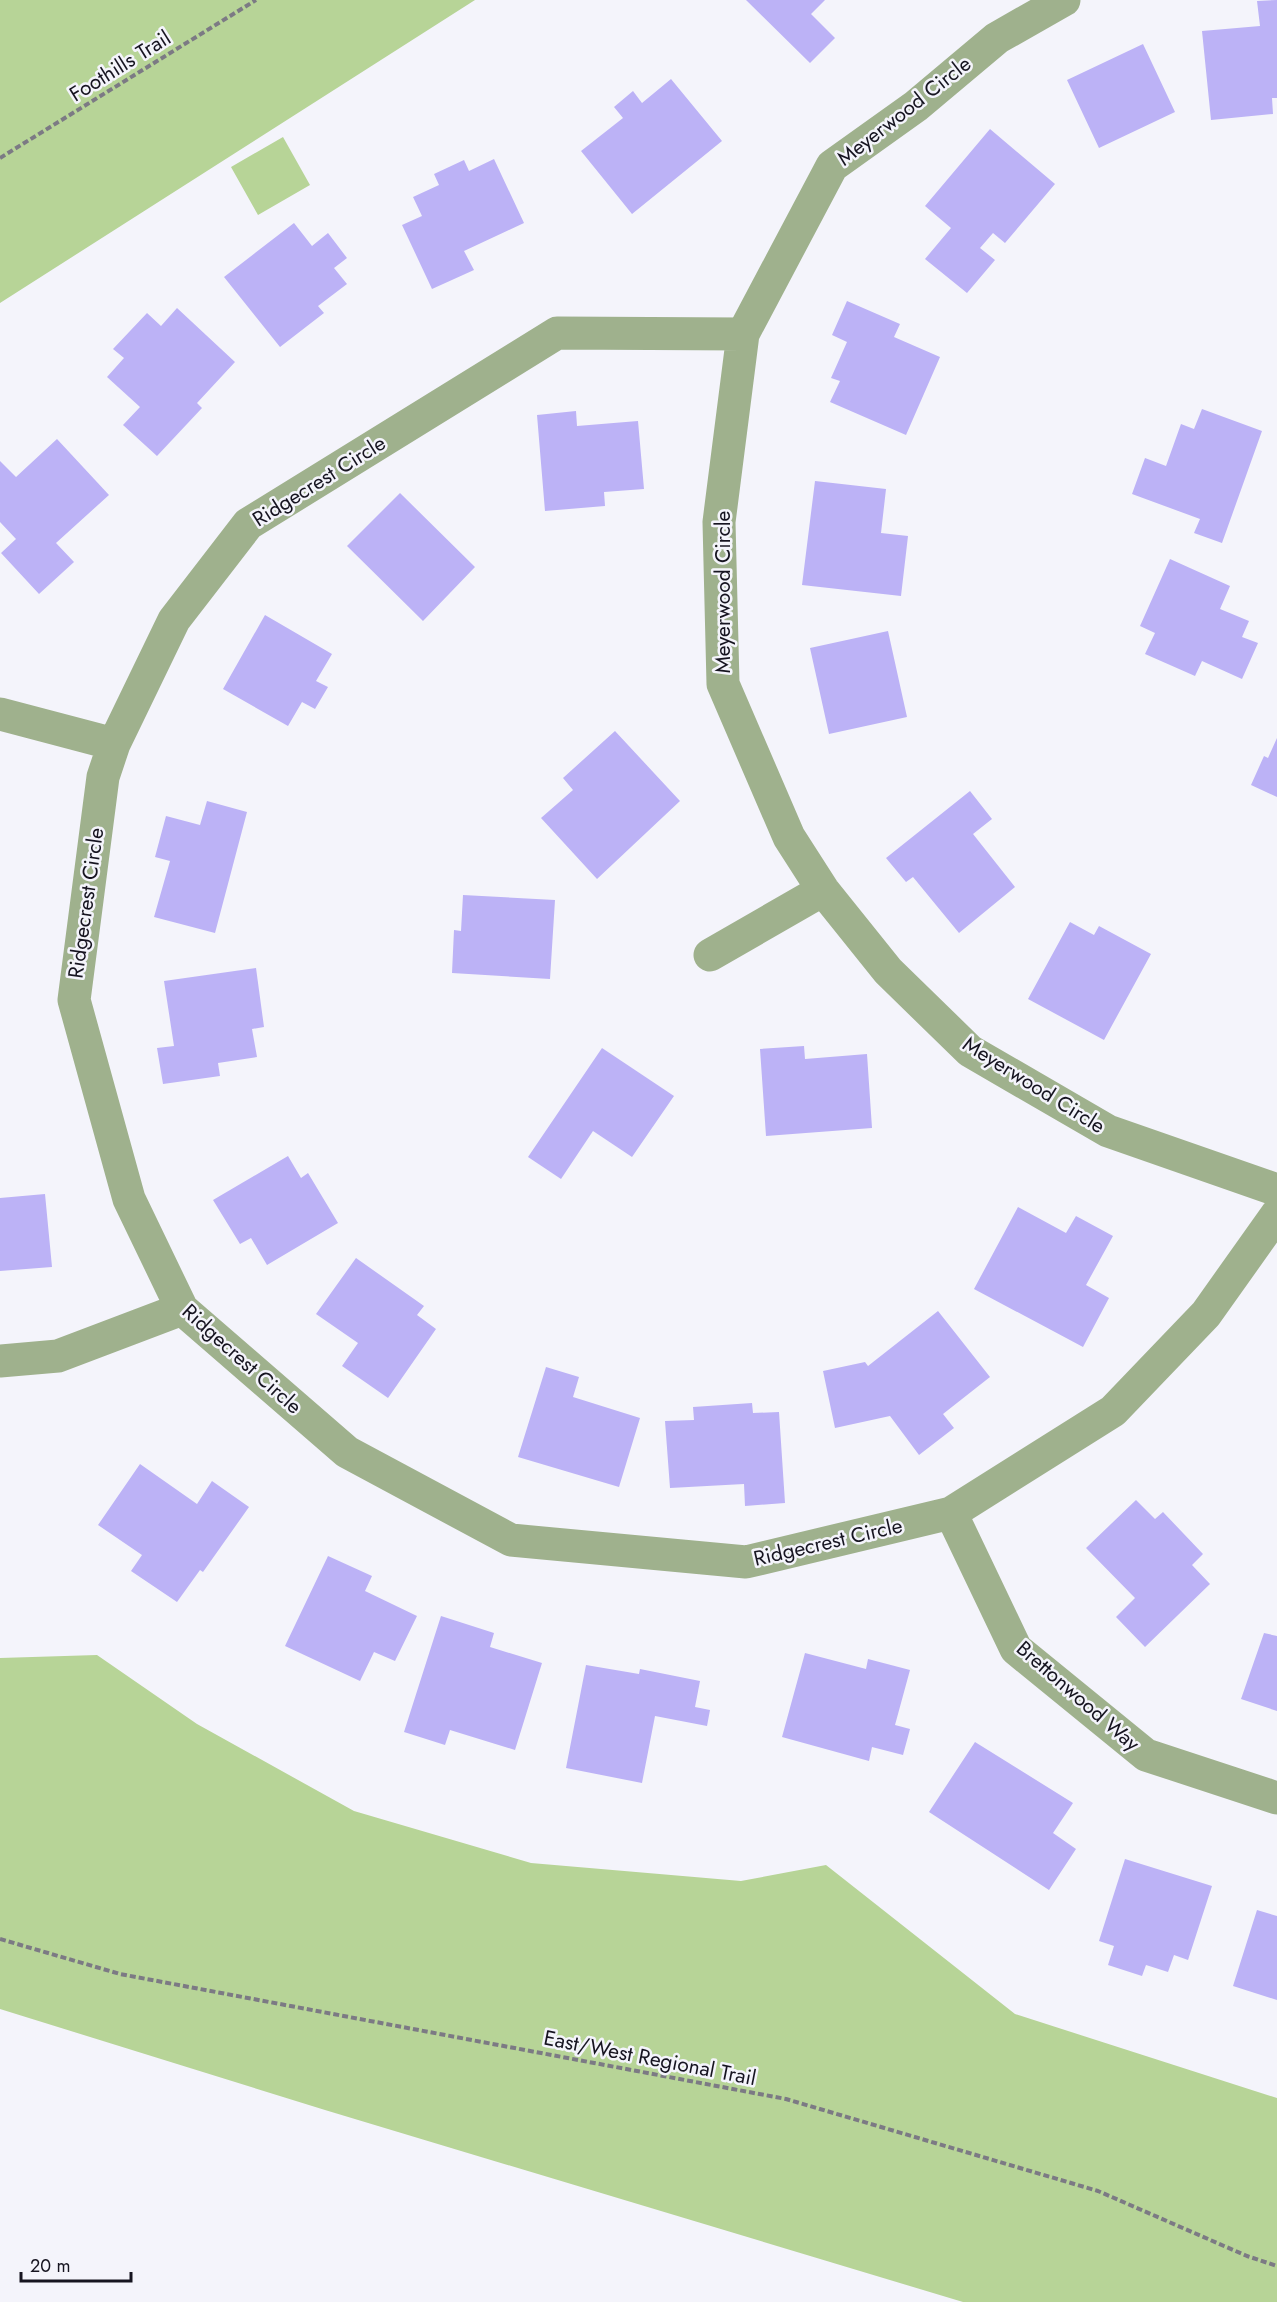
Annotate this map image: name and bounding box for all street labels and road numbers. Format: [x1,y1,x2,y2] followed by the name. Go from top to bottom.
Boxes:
[64,23,176,109] street label: Foothills Trail
[831,49,977,173] street label: Meyerwood Circle
[247,428,392,534] street label: Ridgecrest Circle
[708,510,738,673] street label: Meyerwood Circle
[61,826,111,980] street label: Ridgecrest Circle
[957,1029,1111,1141] street label: Meyerwood Circle
[176,1297,309,1421] street label: Ridgecrest Circle
[751,1510,906,1574] street label: Ridgecrest Circle
[1010,1634,1147,1759] street label: Brettonwood Way
[541,2023,759,2093] street label: East/West Regional Trail

